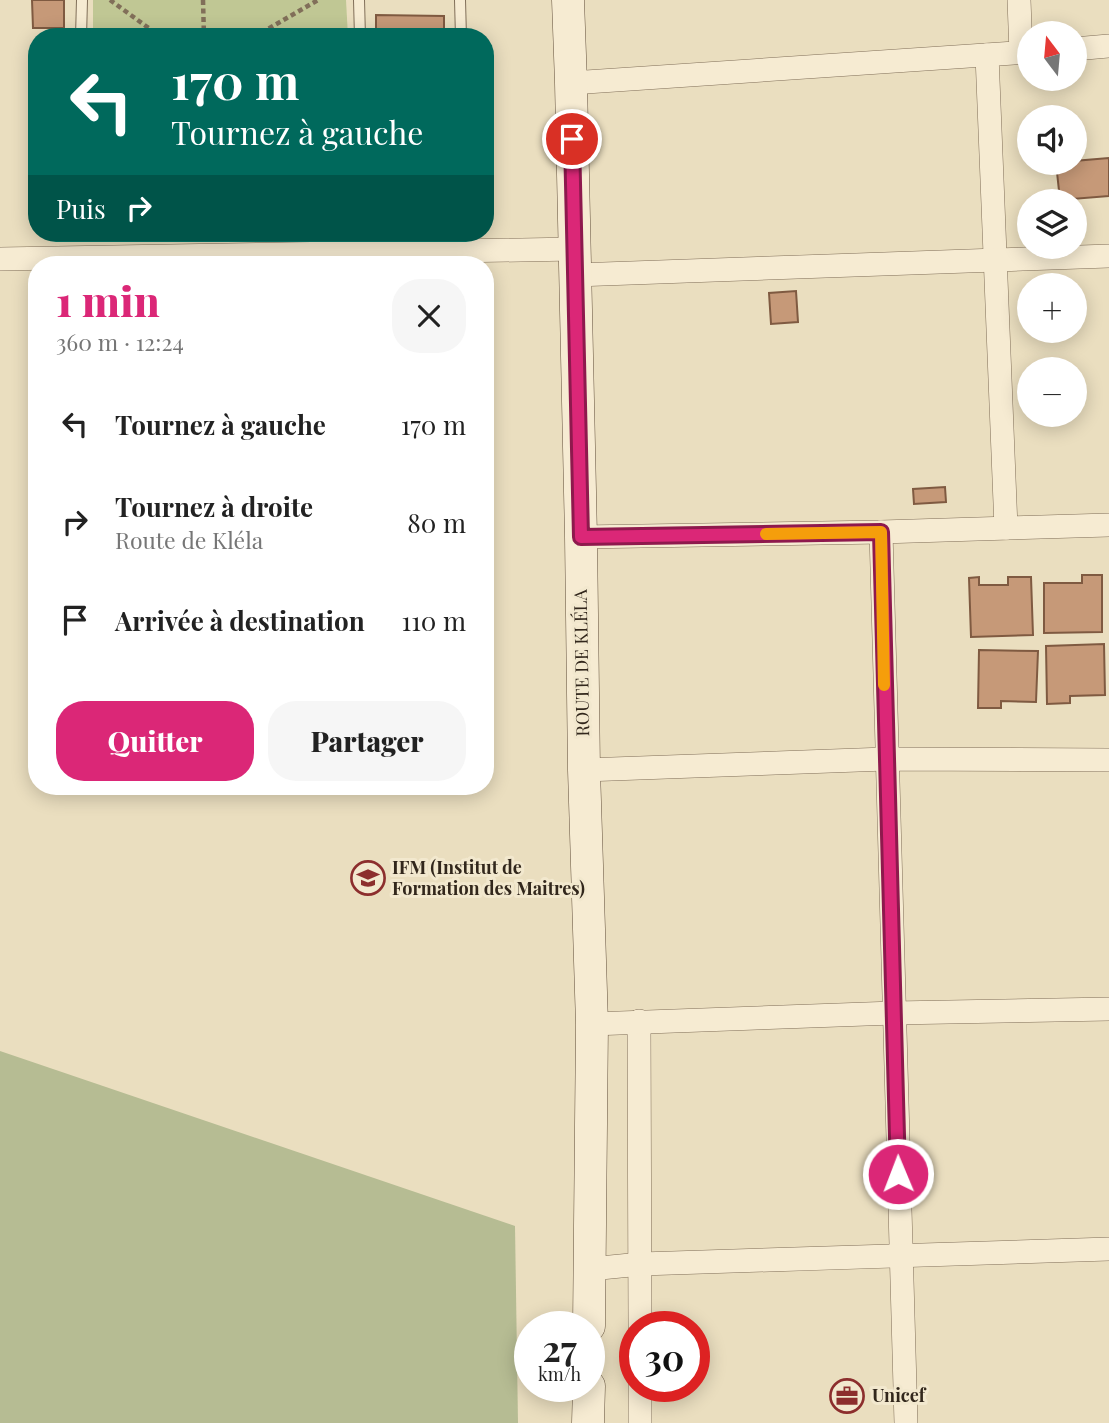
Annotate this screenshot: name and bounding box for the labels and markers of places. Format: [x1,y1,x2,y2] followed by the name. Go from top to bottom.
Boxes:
[542,109,602,169] pin
[392,855,585,900] place label: IFM (Institut de Formation des Maitres)
[349,859,387,897] school or university icon: IFM (Institut de Formation des Maitres)
[828,1377,866,1415] office icon: Unicef
[872,1383,927,1407] place label: Unicef

